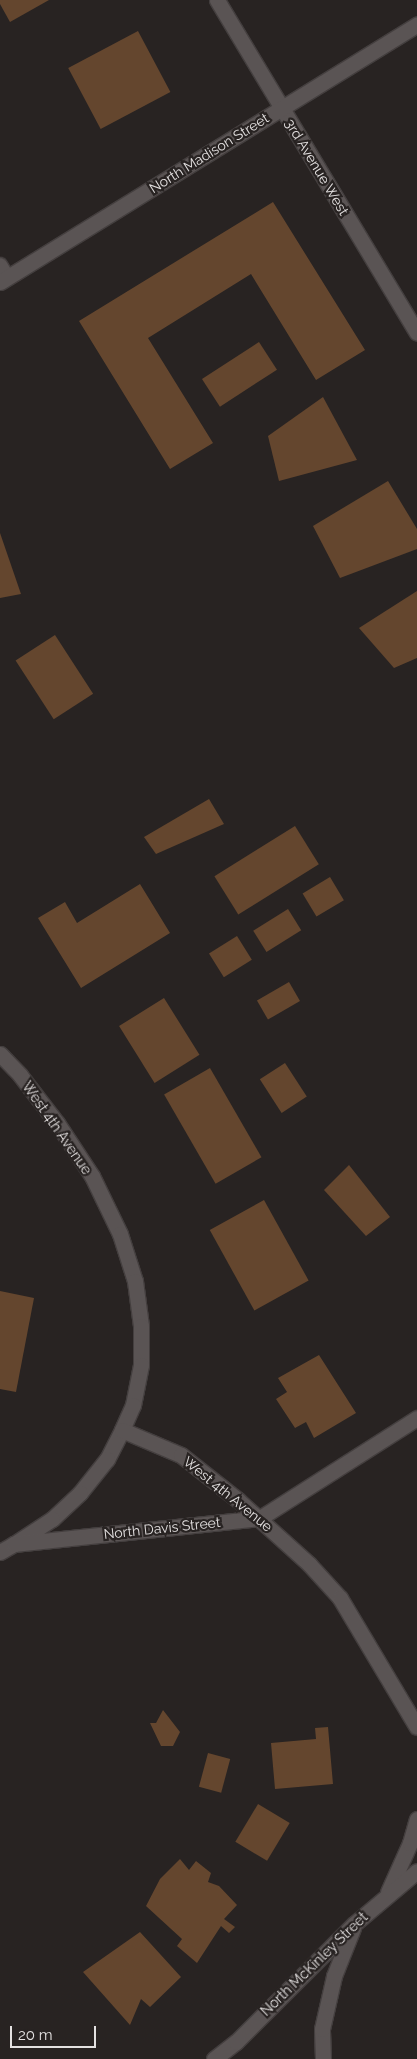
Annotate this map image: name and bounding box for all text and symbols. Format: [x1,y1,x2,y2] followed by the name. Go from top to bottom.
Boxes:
[146,109,272,197] street label: North Madison Street
[281,115,353,219] street label: 3rd Avenue West
[19,1078,95,1178] street label: West 4th Avenue
[180,1453,276,1535] street label: West 4th Avenue
[103,1514,221,1542] street label: North Davis Street
[257,1909,371,2019] street label: North McKinley Street
[12,2016,99,2048] scale bar
[18,2026,53,2044] text: 20 m

